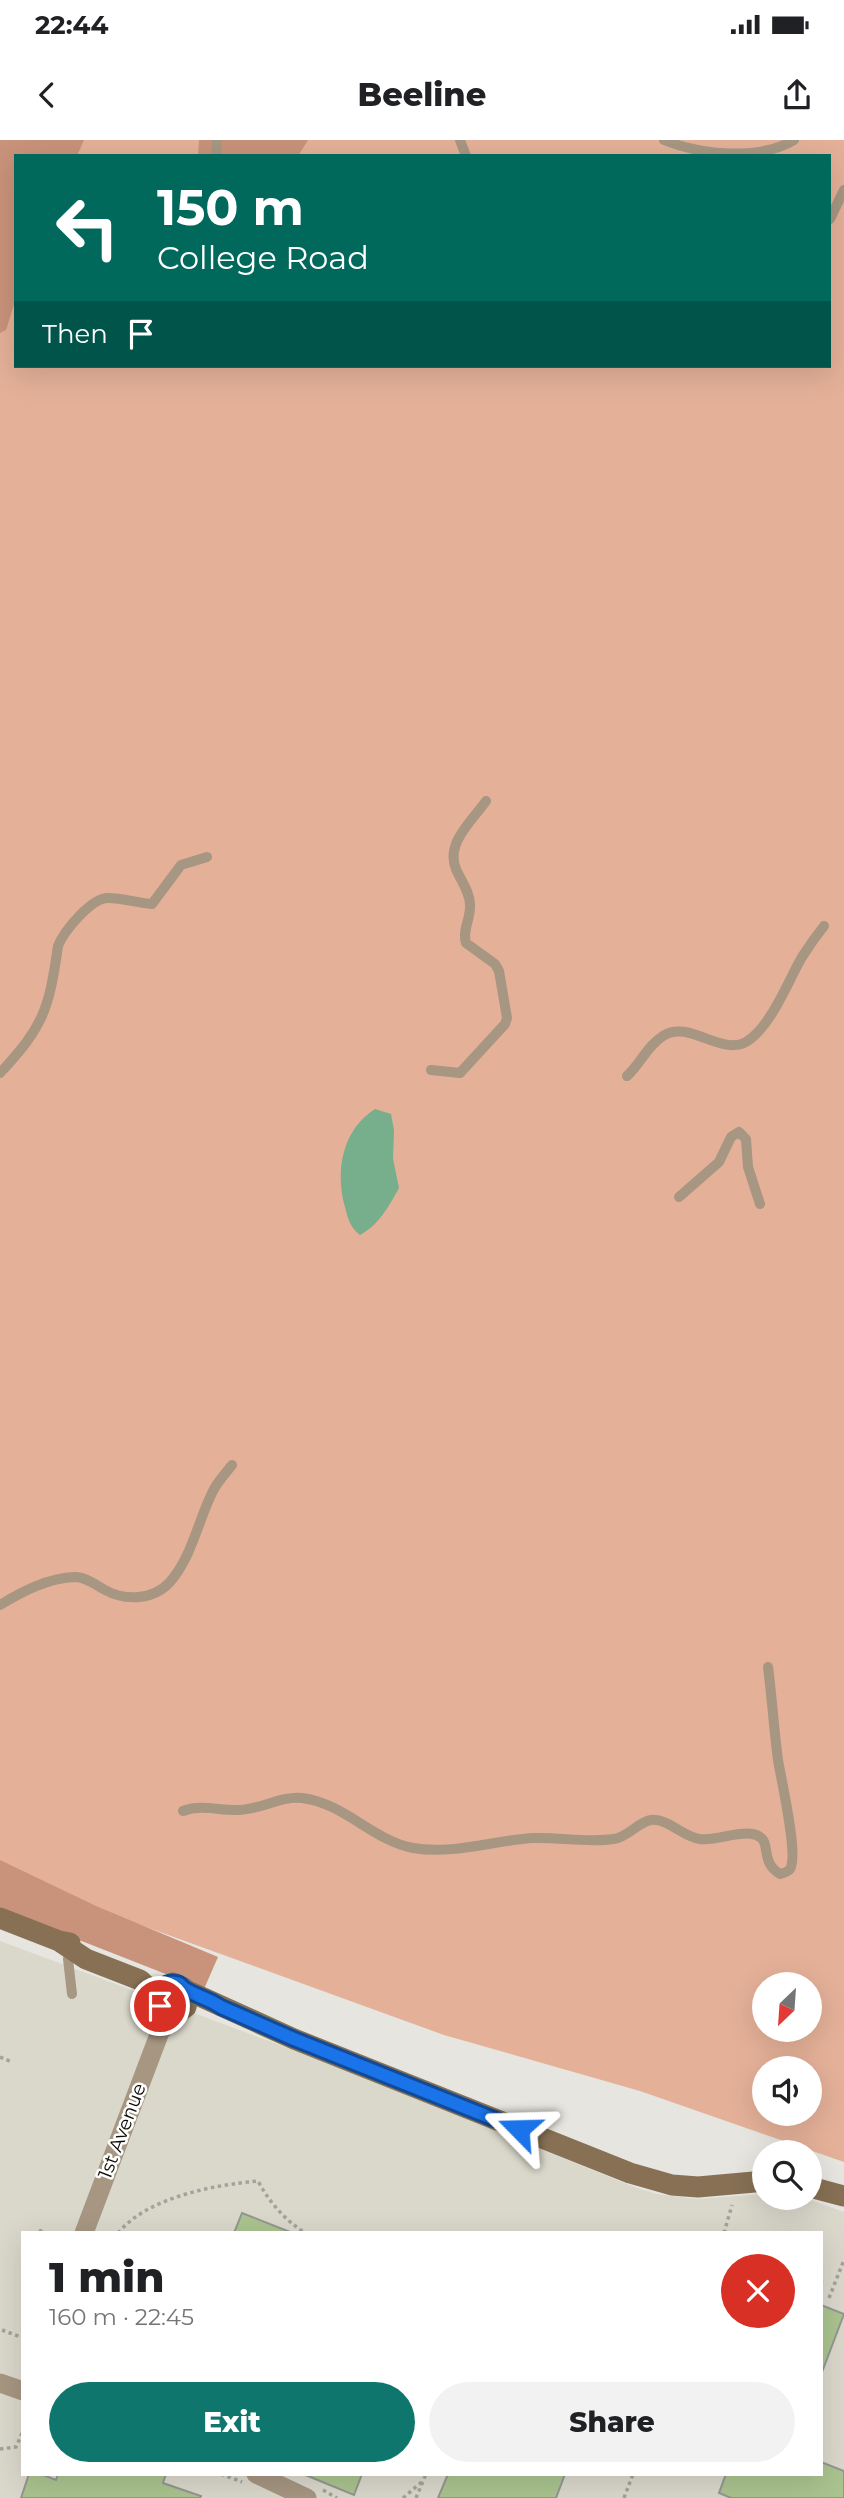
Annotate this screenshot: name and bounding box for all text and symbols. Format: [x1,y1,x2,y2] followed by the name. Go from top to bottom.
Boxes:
[35,9,108,41] text: 22:44
[358,75,486,114] text: Beeline
[28,76,66,114] icon: back
[778,76,816,114] icon: share
[157,178,304,237] text: 150 m
[42,182,133,273] icon: left
[157,238,369,277] text: College Road
[122,315,160,353] icon: arrive
[42,318,108,350] text: Then
[752,1972,822,2042] north arrow
[752,1972,822,2210] map controls
[130,1976,190,2036] pin
[141,1987,179,2025] icon: arrive
[752,2056,822,2126] button: sound
[93,2080,151,2182] street label: 1st Avenue
[482,2092,556,2166] position arrow
[752,2140,822,2210] button: search
[49,2251,165,2303] text: 1 min
[721,2254,795,2328] button: close
[49,2303,194,2331] text: 160 m · 22:45
[49,2382,415,2462] button: Exit
[429,2382,795,2462] button: Share

